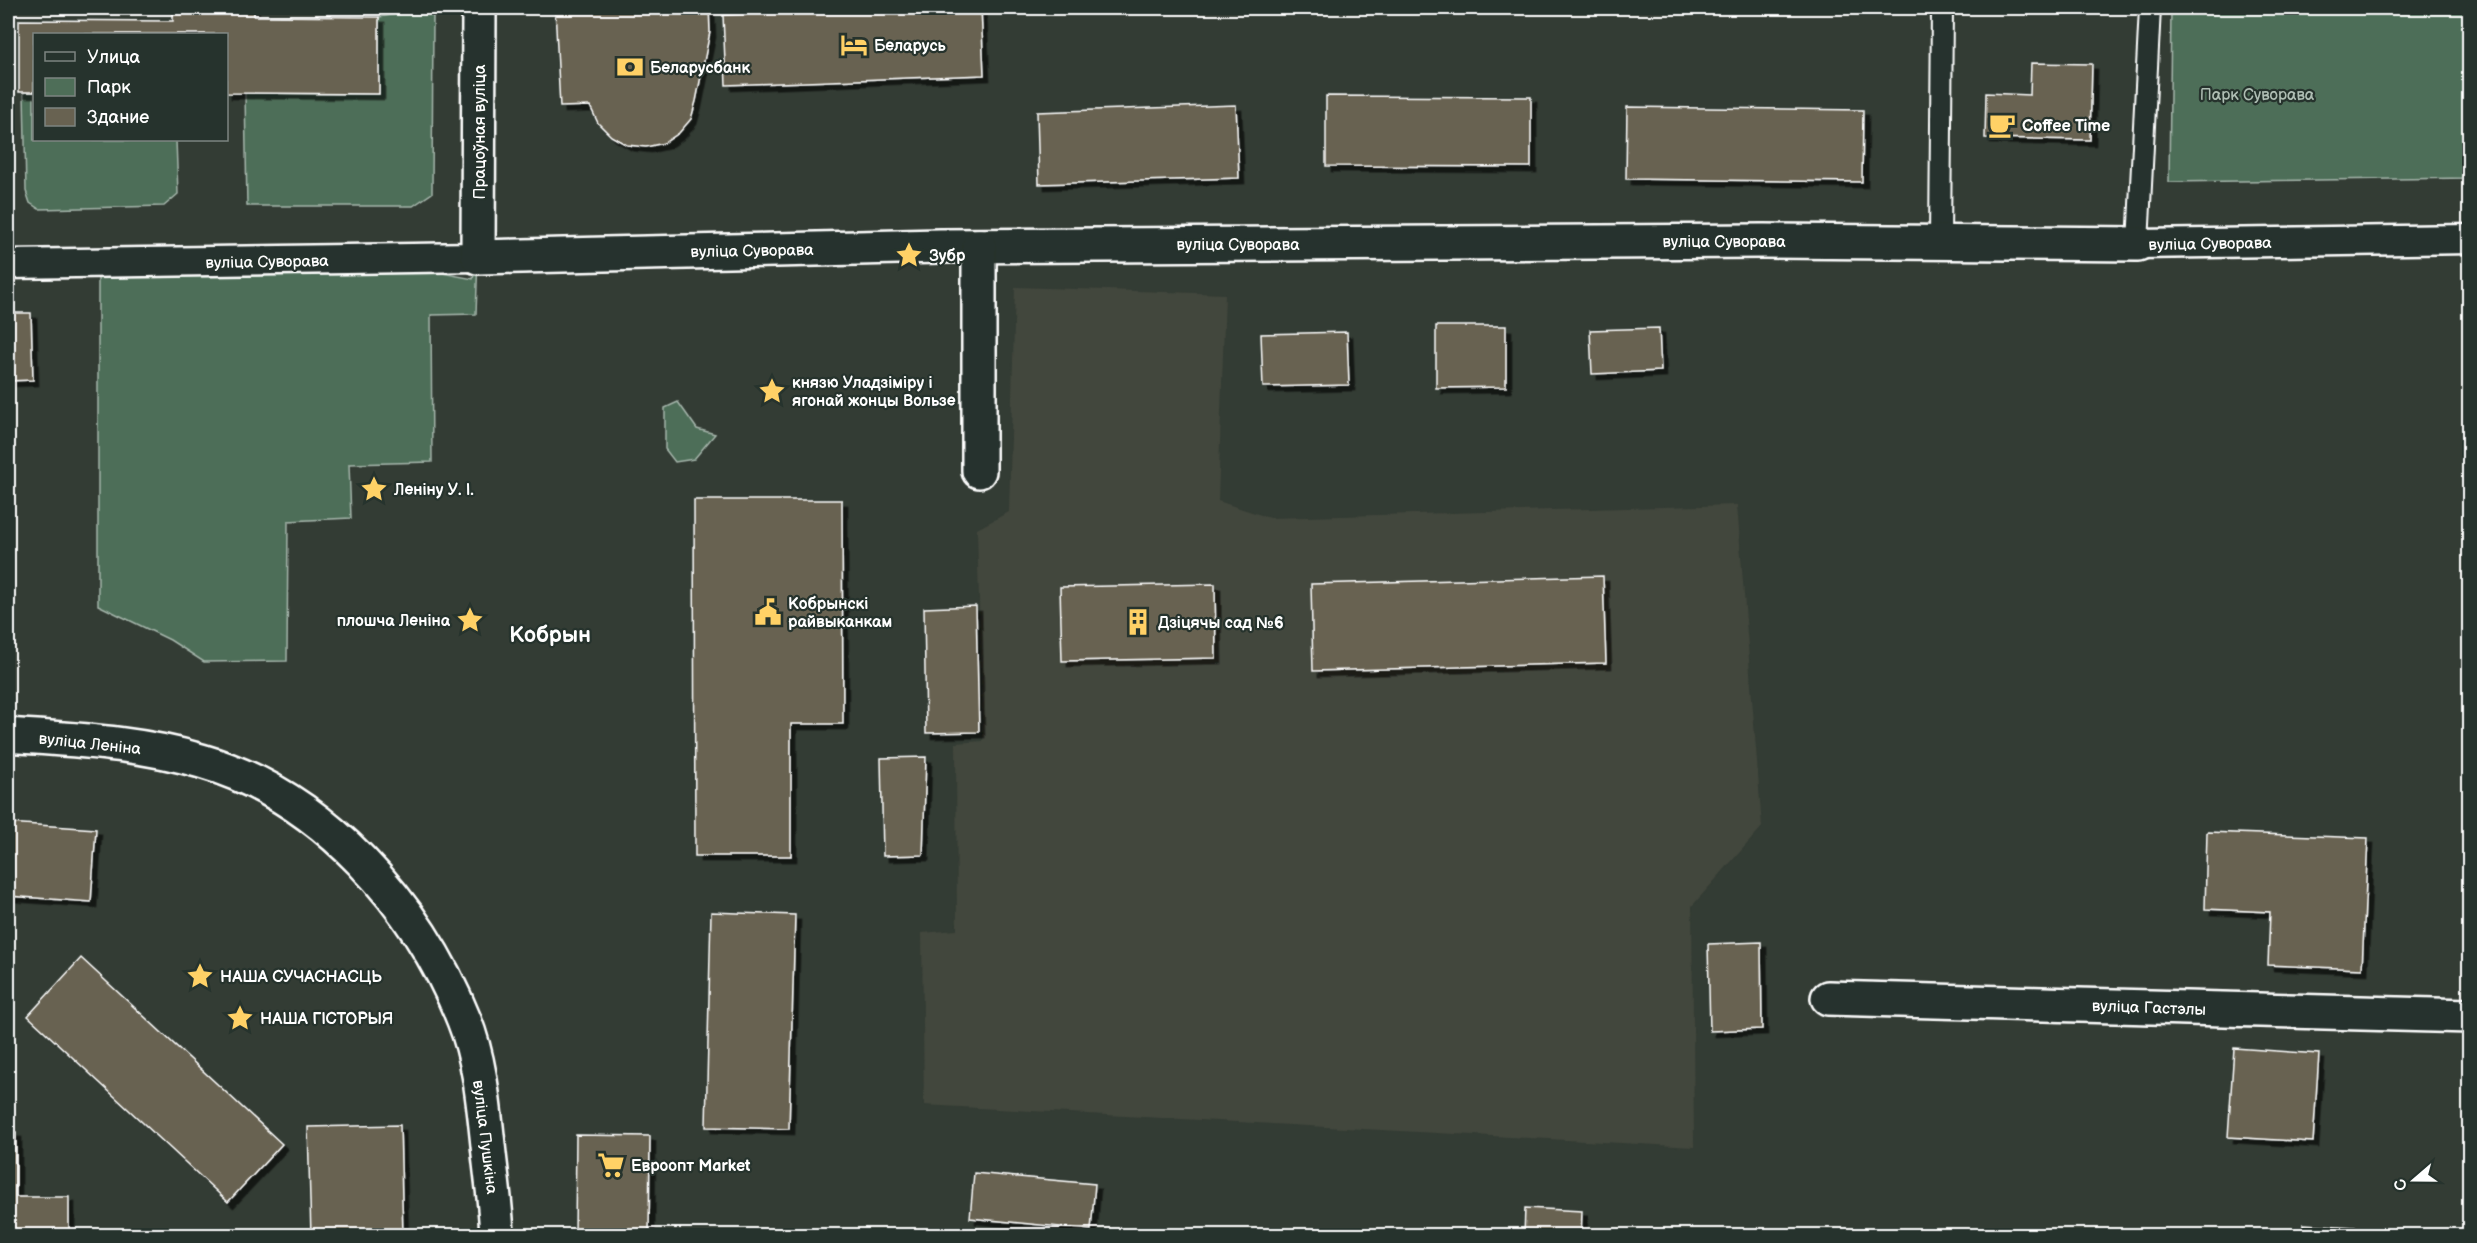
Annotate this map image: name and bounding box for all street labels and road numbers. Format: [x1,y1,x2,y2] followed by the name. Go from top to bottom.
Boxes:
[471,64,490,200] street label: Працоўная вуліца
[1662,233,1786,252] street label: вуліца Суворава
[2148,234,2272,255] street label: вуліца Суворава
[1176,236,1300,255] street label: вуліца Суворава
[690,241,814,262] street label: вуліца Суворава
[205,252,329,273] street label: вуліца Суворава
[38,730,142,759] street label: вуліца Леніна
[2092,997,2206,1020] street label: вуліца Гастэлы
[468,1079,501,1196] street label: вуліца Пушкіна

